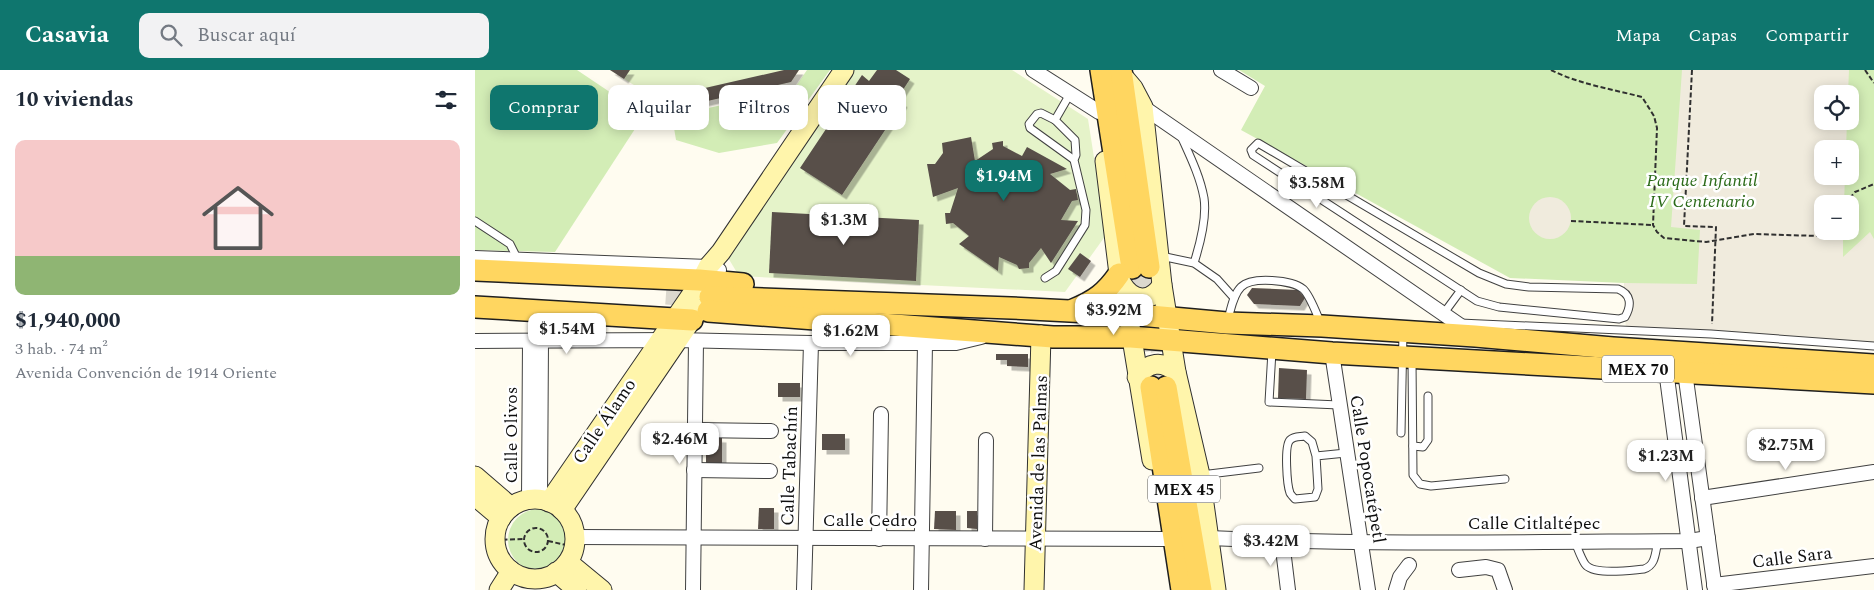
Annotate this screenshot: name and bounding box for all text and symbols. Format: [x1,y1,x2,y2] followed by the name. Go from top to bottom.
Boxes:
[139,13,489,58] search box
[25,17,109,53] text: Casavia
[157,21,185,49] icon: search
[197,21,296,50] text: Buscar aquí
[1615,22,1661,49] text: Mapa
[1689,22,1737,49] text: Capas
[1765,22,1849,49] text: Compartir
[15,84,134,116] text: 10 viviendas
[490,85,598,130] chip: Comprar
[608,85,709,130] chip: Alquilar
[719,85,808,130] chip: Filtros
[818,85,906,130] chip: Nuevo
[1814,85,1859,240] map controls
[1814,85,1859,130] button: locate
[432,86,460,114] icon: filters
[1814,140,1859,185] button: +
[963,160,1045,202] pin: $1.94M
[976,164,1032,188] text: $1.94M
[1276,166,1358,209] pin: $3.58M
[1646,167,1758,215] park label: Parque Infantil IV Centenario
[1289,171,1345,195] text: $3.58M
[193,173,283,263] icon: home
[1814,195,1859,240] button: −
[809,204,879,246] pin: $1.3M
[820,208,868,232] text: $1.3M
[1073,294,1155,336] pin: $3.92M
[1086,298,1142,322] text: $3.92M
[15,305,121,337] text: $1,940,000
[526,312,608,355] pin: $1.54M
[810,314,892,357] pin: $1.62M
[539,317,595,341] text: $1.54M
[823,319,879,343] text: $1.62M
[15,337,108,361] text: 3 hab. · 74 m²
[1602,356,1674,382] road number: MEX 70
[15,361,277,385] text: Avenida Convención de 1914 Oriente
[566,373,643,470] street label: Calle Álamo
[1022,374,1055,552] street label: Avenida de las Palmas
[498,386,525,484] street label: Calle Olivos
[1342,393,1393,545] street label: Calle Popocatépetl
[774,406,805,526] street label: Calle Tabachín
[639,422,721,465] pin: $2.46M
[652,427,708,451] text: $2.46M
[1745,428,1827,471] pin: $2.75M
[1758,433,1814,457] text: $2.75M
[1625,440,1707,482] pin: $1.23M
[1638,444,1694,468] text: $1.23M
[1148,476,1220,502] road number: MEX 45
[823,507,917,534] street label: Calle Cedro
[1468,510,1600,537] street label: Calle Citlaltépec
[1230,524,1312,567] pin: $3.42M
[1243,529,1299,553] text: $3.42M
[1750,539,1834,576] street label: Calle Sara

